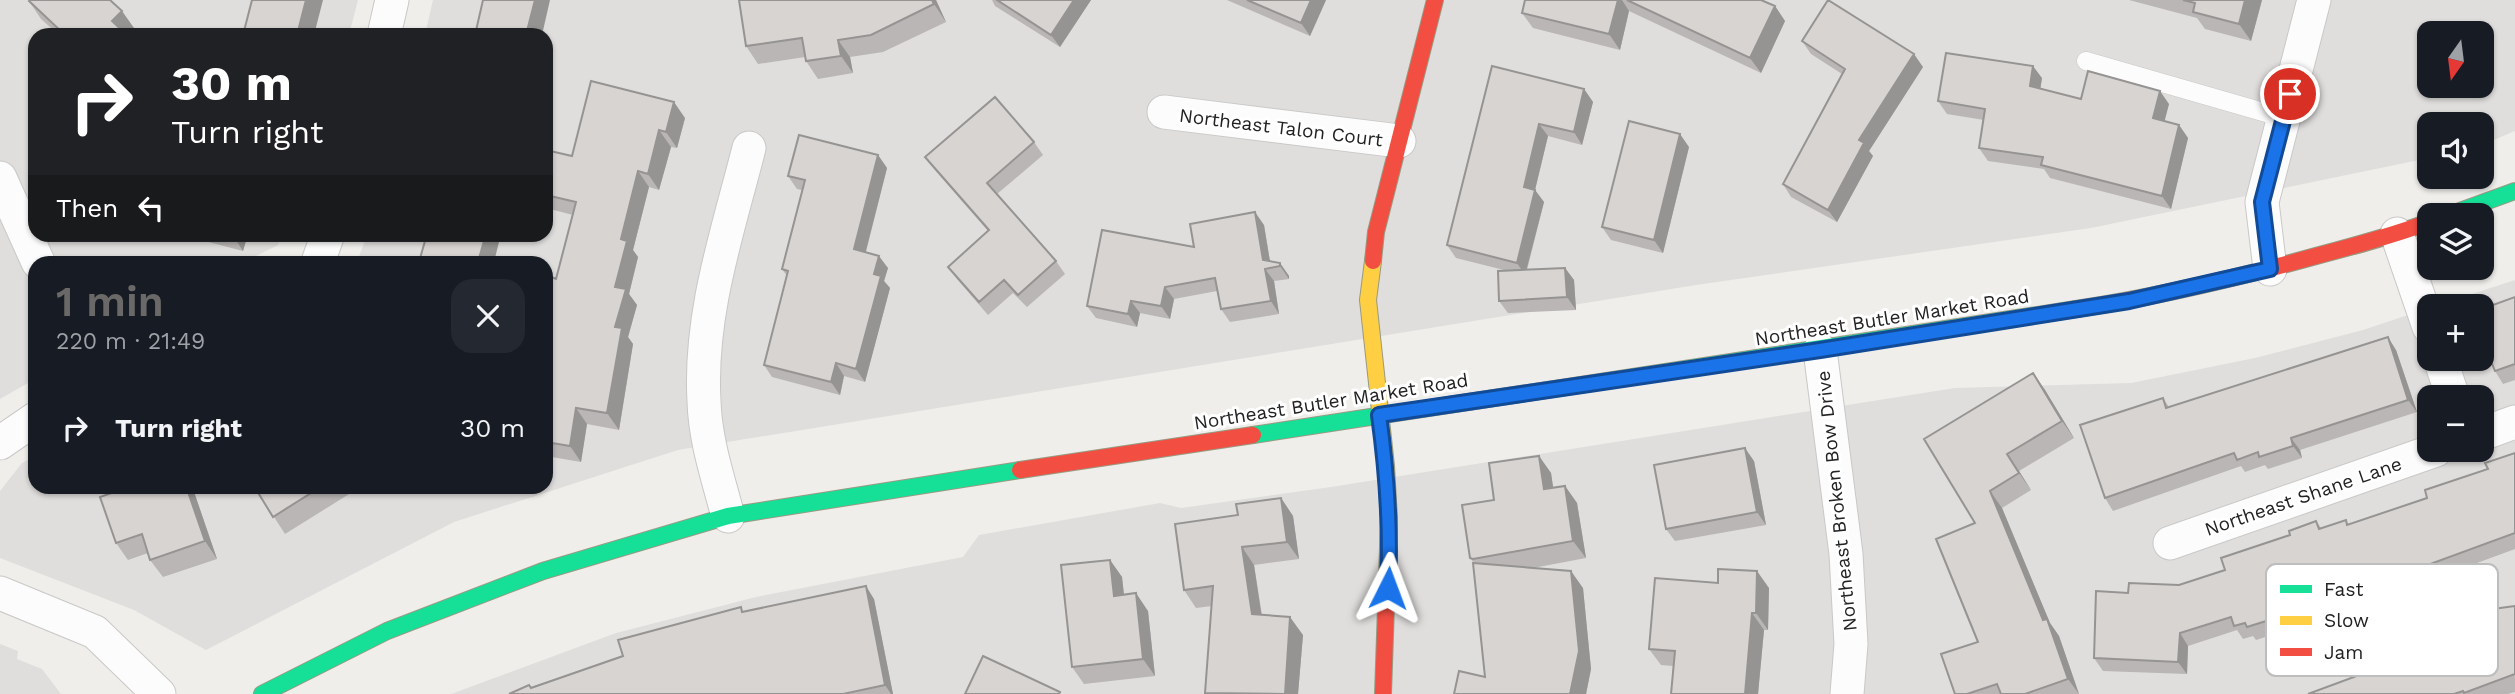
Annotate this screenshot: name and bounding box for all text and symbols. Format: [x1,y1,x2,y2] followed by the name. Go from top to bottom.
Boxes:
[2417,21,2494,98] north arrow
[2417,21,2494,462] map controls
[171,54,292,112] text: 30 m
[56,56,147,147] icon: right
[2260,64,2320,124] pin
[2271,75,2309,113] icon: arrive
[1178,104,1384,151] street label: Northeast Talon Court
[2417,112,2494,189] button: sound
[171,113,323,151] text: Turn right
[132,189,170,227] icon: left
[56,193,118,223] text: Then
[2417,203,2494,280] button: layers
[56,277,164,326] text: 1 min
[451,279,525,353] button: close
[1753,284,2031,351] street label: Northeast Butler Market Road
[2417,294,2494,371] button: +
[56,328,205,355] text: 220 m · 21:49
[1192,368,1470,435] street label: Northeast Butler Market Road
[1811,370,1862,632] street label: Northeast Broken Bow Drive
[2417,385,2494,462] button: −
[56,409,94,447] icon: right
[115,413,242,443] text: Turn right
[460,413,525,443] text: 30 m
[2202,452,2405,541] street label: Northeast Shane Lane
[1351,551,1425,625] position arrow
[2266,564,2498,676] legend
[2324,578,2363,601] text: Fast
[2324,609,2369,632] text: Slow
[2324,641,2363,664] text: Jam

